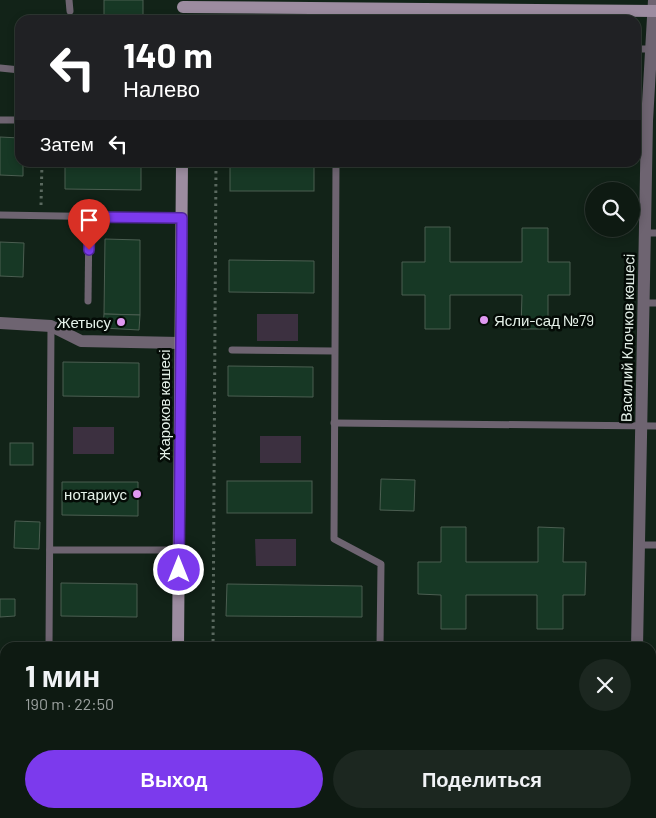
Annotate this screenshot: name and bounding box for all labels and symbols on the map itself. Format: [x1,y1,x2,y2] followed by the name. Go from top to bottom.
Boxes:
[68,199,110,250] pin
[617,254,637,422] street label: Василий Клочков көшесі
[494,311,594,329] place label: Ясли-сад №79
[57,313,111,331] place label: Жетысу
[478,314,490,326] marker: Ясли-сад №79
[115,316,127,328] marker: Жетысу
[155,349,173,461] street label: Жароков көшесі
[64,485,127,503] place label: нотариус
[131,488,143,500] marker: нотариус
[152,543,204,595] position arrow

